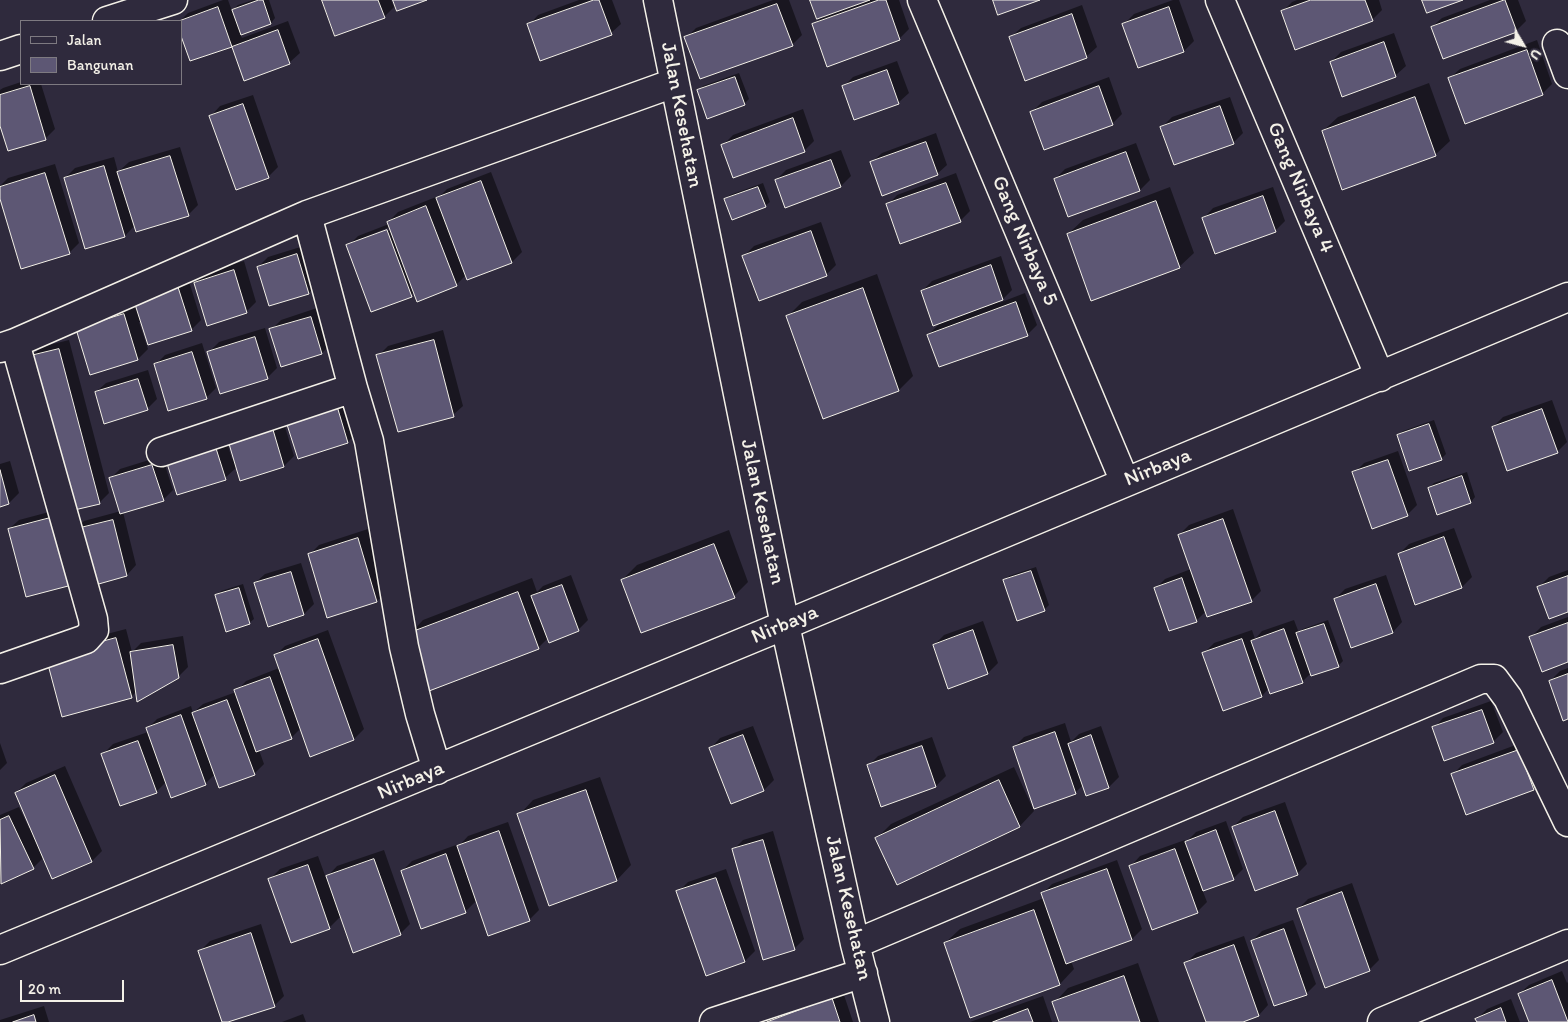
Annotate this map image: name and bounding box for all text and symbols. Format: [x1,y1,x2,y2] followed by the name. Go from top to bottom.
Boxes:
[20,20,182,85] legend
[1498,20,1548,70] north arrow
[67,31,101,49] text: Jalan
[655,40,707,190] street label: Jalan Kesehatan
[1526,45,1545,63] text: U
[67,56,134,74] text: Bangunan
[1261,119,1339,257] street label: Gang Nirbaya 4
[985,172,1063,310] street label: Gang Nirbaya 5
[734,437,790,587] street label: Jalan Kesehatan
[1121,443,1195,493] street label: Nirbaya
[748,600,822,650] street label: Nirbaya
[374,756,448,806] street label: Nirbaya
[819,833,877,983] street label: Jalan Kesehatan
[22,970,126,1002] scale bar
[28,980,61,998] text: 20 m

